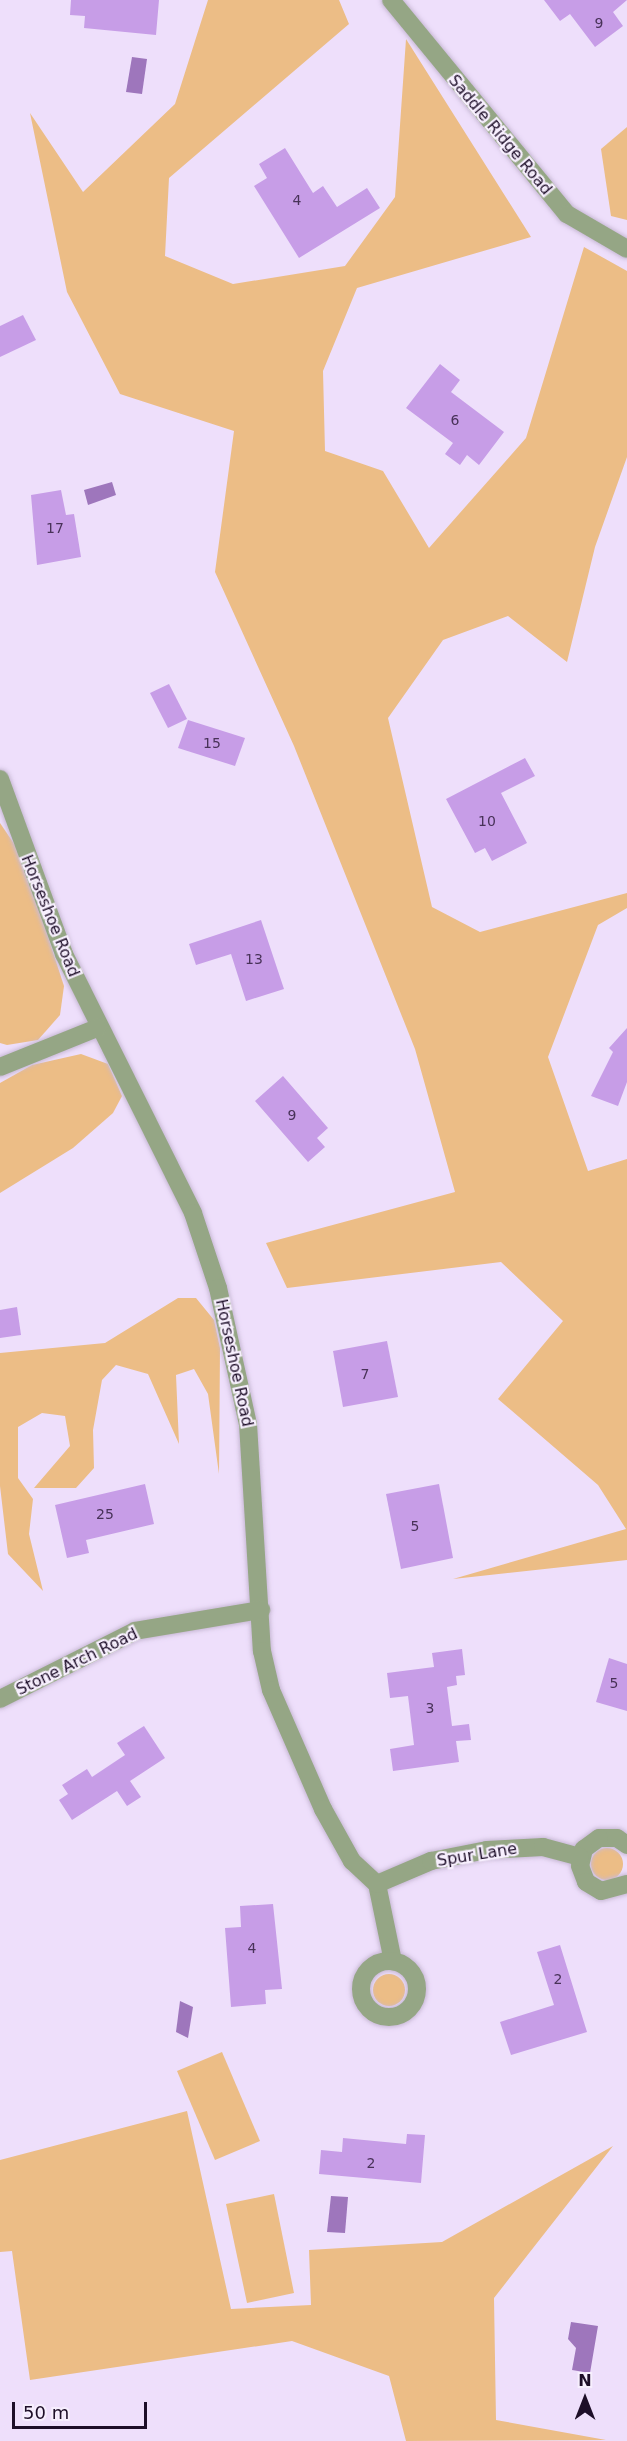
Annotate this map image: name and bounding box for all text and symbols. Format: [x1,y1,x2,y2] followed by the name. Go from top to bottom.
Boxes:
[595,15,603,31] house number: 9
[444,71,556,199] street label: Saddle Ridge Road
[293,192,301,208] house number: 4
[451,412,459,428] house number: 6
[46,520,64,536] house number: 17
[203,735,221,751] house number: 15
[478,813,496,829] house number: 10
[17,852,83,980] street label: Horseshoe Road
[245,951,263,967] house number: 13
[288,1107,296,1123] house number: 9
[211,1297,257,1429] street label: Horseshoe Road
[361,1366,369,1382] house number: 7
[96,1506,114,1522] house number: 25
[411,1518,419,1534] house number: 5
[13,1624,141,1700] street label: Stone Arch Road
[610,1675,618,1691] house number: 5
[426,1700,434,1716] house number: 3
[436,1839,518,1871] street label: Spur Lane
[248,1940,256,1956] house number: 4
[554,1971,562,1987] house number: 2
[367,2155,375,2171] house number: 2
[555,2369,615,2429] north arrow
[578,2371,592,2390] text: N
[15,2390,150,2428] scale bar
[23,2402,69,2423] text: 50 m

